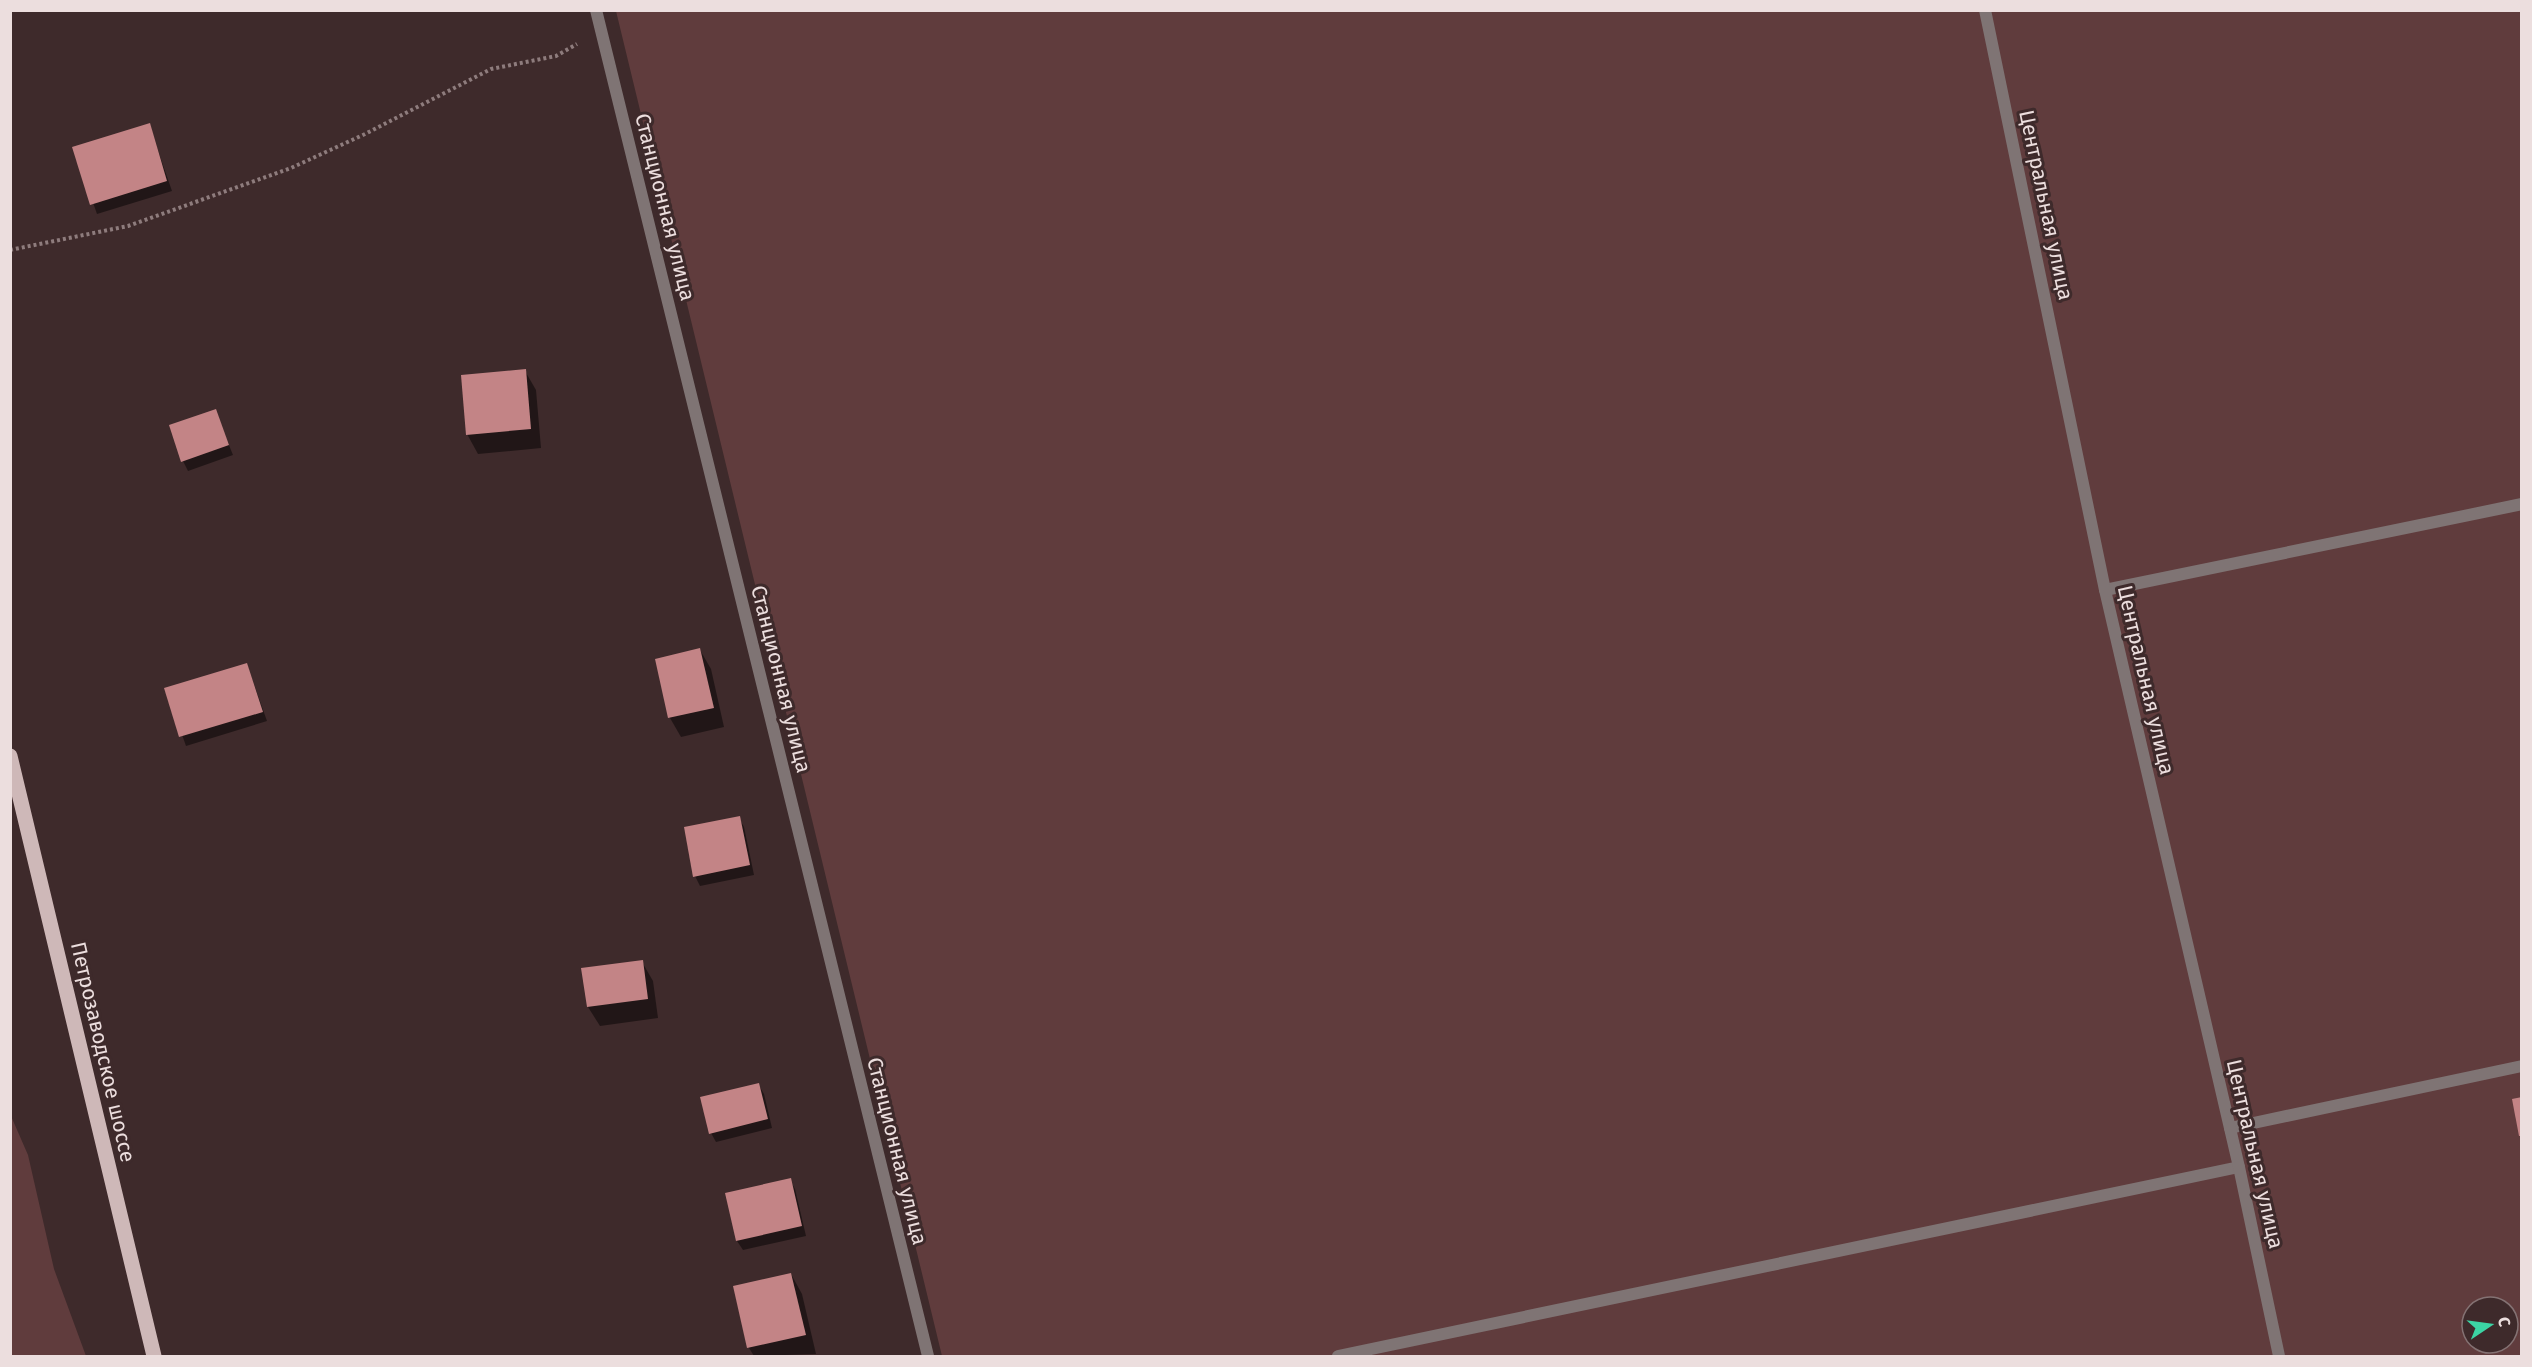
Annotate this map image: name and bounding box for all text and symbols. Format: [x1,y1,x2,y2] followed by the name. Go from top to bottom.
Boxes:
[2013,108,2079,302] street label: Центральная улица
[629,111,701,303] street label: Станционная улица
[745,583,817,775] street label: Станционная улица
[2112,583,2180,777] street label: Центральная улица
[65,939,141,1165] street label: Петрозаводское шоссе
[861,1055,933,1247] street label: Станционная улица
[2221,1057,2289,1251] street label: Центральная улица
[2460,1295,2520,1355] north arrow
[2494,1315,2515,1329] text: С

